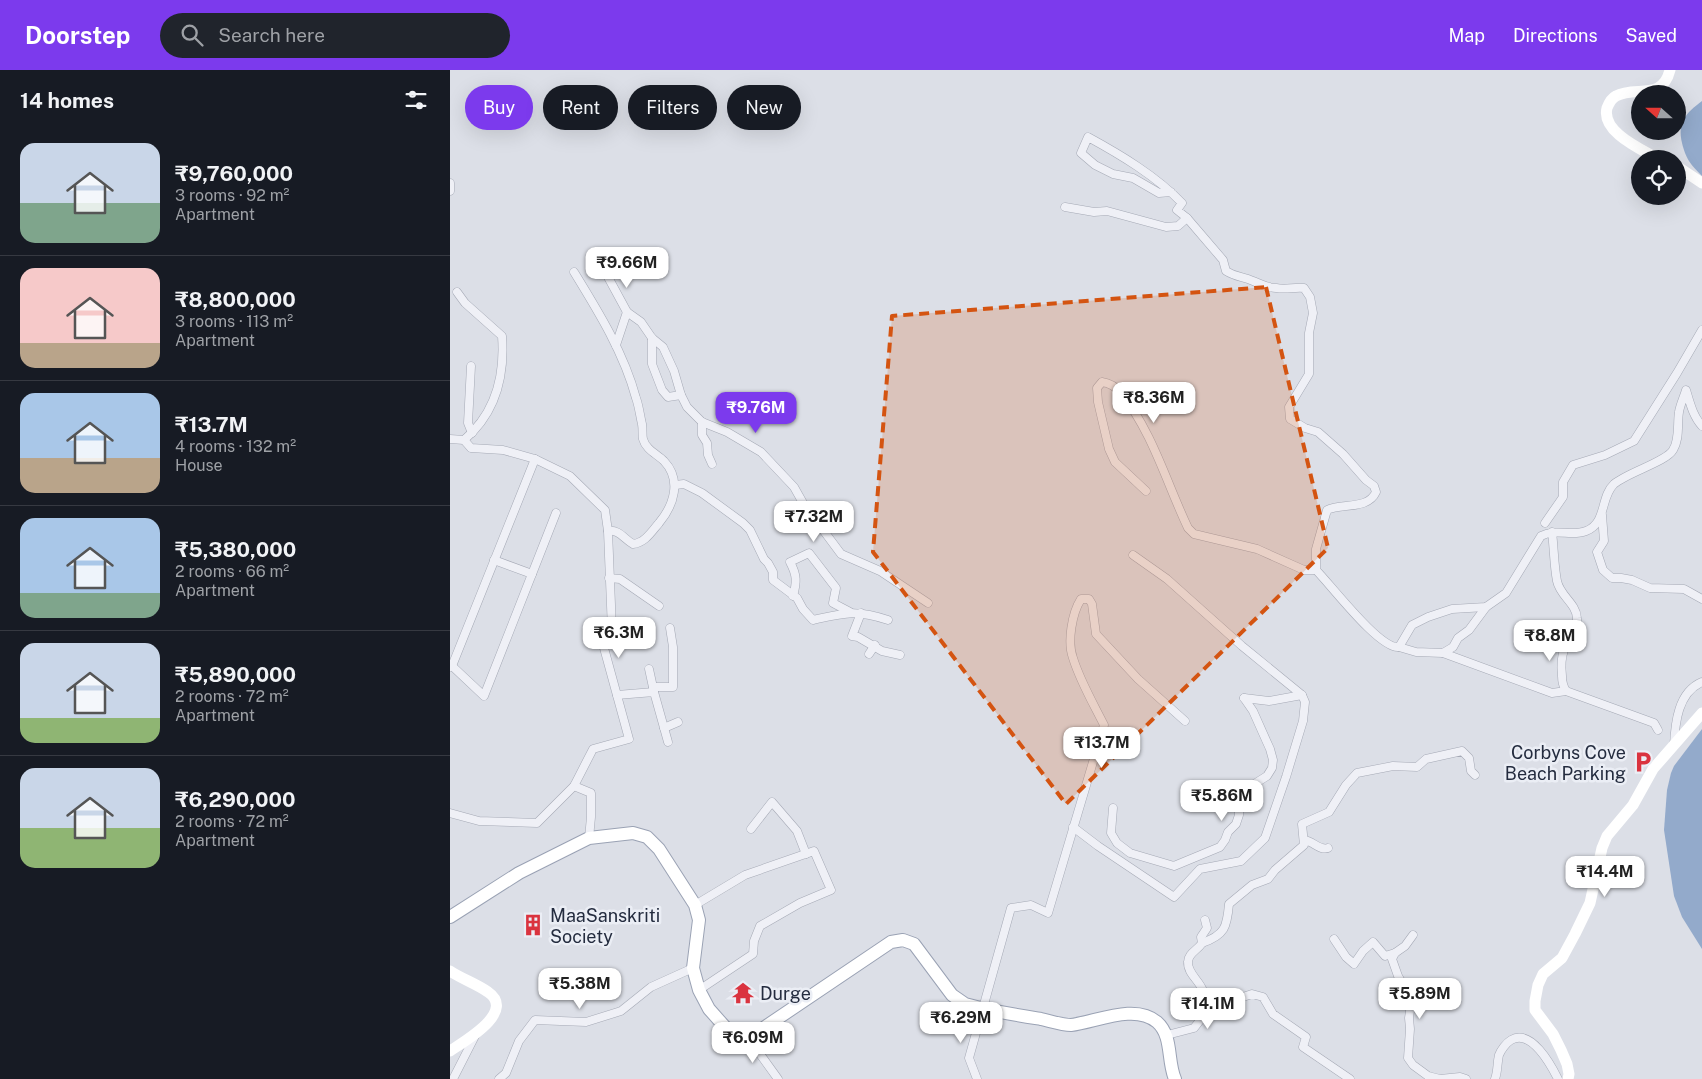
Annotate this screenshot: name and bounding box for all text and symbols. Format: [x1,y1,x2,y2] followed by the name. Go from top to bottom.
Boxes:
[160,13,510,58] search box
[25,21,130,49] text: Doorstep
[178,21,206,49] icon: search
[218,24,325,46] text: Search here
[1448,25,1485,46] text: Map
[1513,25,1598,46] text: Directions
[1626,25,1677,46] text: Saved
[465,85,533,130] chip: Buy
[543,85,618,130] chip: Rent
[628,85,717,130] chip: Filters
[727,85,801,130] chip: New
[1631,85,1686,140] north arrow
[1631,85,1686,205] map controls
[402,86,430,114] icon: filters
[20,88,114,113] text: 14 homes
[1631,150,1686,205] button: locate
[175,161,293,186] text: ₹9,760,000
[60,163,120,223] icon: home
[175,186,289,205] text: 3 rooms · 92 m²
[175,205,255,224] text: Apartment
[586,246,668,289] pin: ₹9.66M
[597,253,657,272] text: ₹9.66M
[175,287,296,312] text: ₹8,800,000
[60,288,120,348] icon: home
[175,312,293,331] text: 3 rooms · 113 m²
[175,331,255,350] text: Apartment
[1113,382,1195,424] pin: ₹8.36M
[1123,388,1185,407] text: ₹8.36M
[715,392,797,434] pin: ₹9.76M
[727,398,785,417] text: ₹9.76M
[175,412,248,437] text: ₹13.7M
[60,413,120,473] icon: home
[175,437,296,456] text: 4 rooms · 132 m²
[175,456,223,475] text: House
[773,500,855,543] pin: ₹7.32M
[785,507,843,526] text: ₹7.32M
[175,537,296,562] text: ₹5,380,000
[60,538,120,598] icon: home
[175,562,289,581] text: 2 rooms · 66 m²
[175,581,255,600] text: Apartment
[584,616,654,659] pin: ₹6.3M
[1515,620,1585,662] pin: ₹8.8M
[594,623,644,642] text: ₹6.3M
[1525,626,1575,645] text: ₹8.8M
[175,662,296,687] text: ₹5,890,000
[60,663,120,723] icon: home
[175,687,289,706] text: 2 rooms · 72 m²
[175,706,255,725] text: Apartment
[1061,726,1143,769] pin: ₹13.7M
[1074,733,1130,752] text: ₹13.7M
[1505,742,1626,784] place label: Corbyns Cove Beach Parking
[1630,749,1656,775] parking icon: Corbyns Cove Beach Parking
[1181,780,1263,822] pin: ₹5.86M
[1191,786,1253,805] text: ₹5.86M
[175,787,296,812] text: ₹6,290,000
[60,788,120,848] icon: home
[175,812,289,831] text: 2 rooms · 72 m²
[175,831,255,850] text: Apartment
[1564,856,1646,898] pin: ₹14.4M
[1576,862,1634,881] text: ₹14.4M
[550,905,660,947] place label: MaaSanskriti Society
[520,912,546,938] building icon: MaaSanskriti Society
[539,968,621,1010] pin: ₹5.38M
[549,974,611,993] text: ₹5.38M
[1379,978,1461,1020] pin: ₹5.89M
[730,980,756,1006] temple icon: Durge
[760,983,811,1004] place label: Durge
[1389,984,1451,1003] text: ₹5.89M
[1167,988,1249,1030] pin: ₹14.1M
[1181,994,1235,1013] text: ₹14.1M
[920,1002,1002,1044] pin: ₹6.29M
[931,1008,991,1027] text: ₹6.29M
[712,1022,794,1064] pin: ₹6.09M
[723,1028,783,1047] text: ₹6.09M

